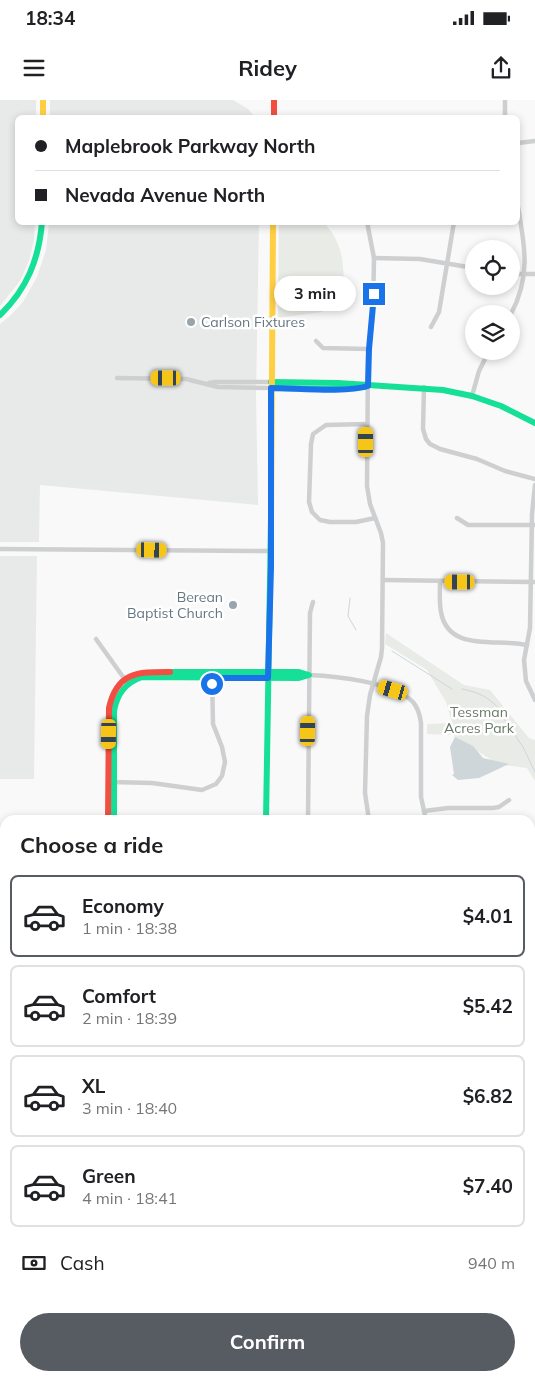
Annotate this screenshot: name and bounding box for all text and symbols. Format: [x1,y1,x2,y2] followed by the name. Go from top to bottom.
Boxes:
[25,6,75,30] text: 18:34
[20,54,48,82] icon: menu
[238,54,297,82] text: Ridey
[487,54,515,82] icon: share
[65,134,315,158] text: Maplebrook Parkway North
[65,183,265,207] text: Nevada Avenue North
[465,240,520,360] map controls
[465,240,520,295] button: locate
[274,276,356,312] callout: 3 min
[294,283,336,303] text: 3 min
[363,283,385,305] route end
[465,305,520,360] button: layers
[201,313,305,331] place label: Carlson Fixtures
[185,316,197,328] marker: Carlson Fixtures
[151,371,181,386] car
[358,427,373,457] car
[136,542,167,558] car
[445,575,475,590] car
[127,588,223,622] place label: Berean Baptist Church
[227,599,239,611] marker: Berean Baptist Church
[201,673,223,695] route start
[376,679,409,701] car
[444,703,515,737] park label: Tessman Acres Park
[300,716,315,746] car
[101,719,116,749] car
[20,831,163,859] text: Choose a ride
[22,894,67,939] icon: car
[82,894,164,918] text: Economy
[463,904,513,928] text: $4.01
[82,918,177,938] text: 1 min · 18:38
[22,984,67,1029] icon: car
[82,984,156,1008] text: Comfort
[463,994,513,1018] text: $5.42
[82,1008,177,1028] text: 2 min · 18:39
[22,1074,67,1119] icon: car
[82,1074,105,1098] text: XL
[463,1084,513,1108] text: $6.82
[82,1098,177,1118] text: 3 min · 18:40
[22,1164,67,1209] icon: car
[82,1164,136,1188] text: Green
[463,1174,513,1198] text: $7.40
[82,1188,177,1208] text: 4 min · 18:41
[20,1249,48,1277] icon: cash
[60,1251,105,1275] text: Cash
[468,1253,515,1273] text: 940 m
[20,1313,515,1371] button: Confirm

